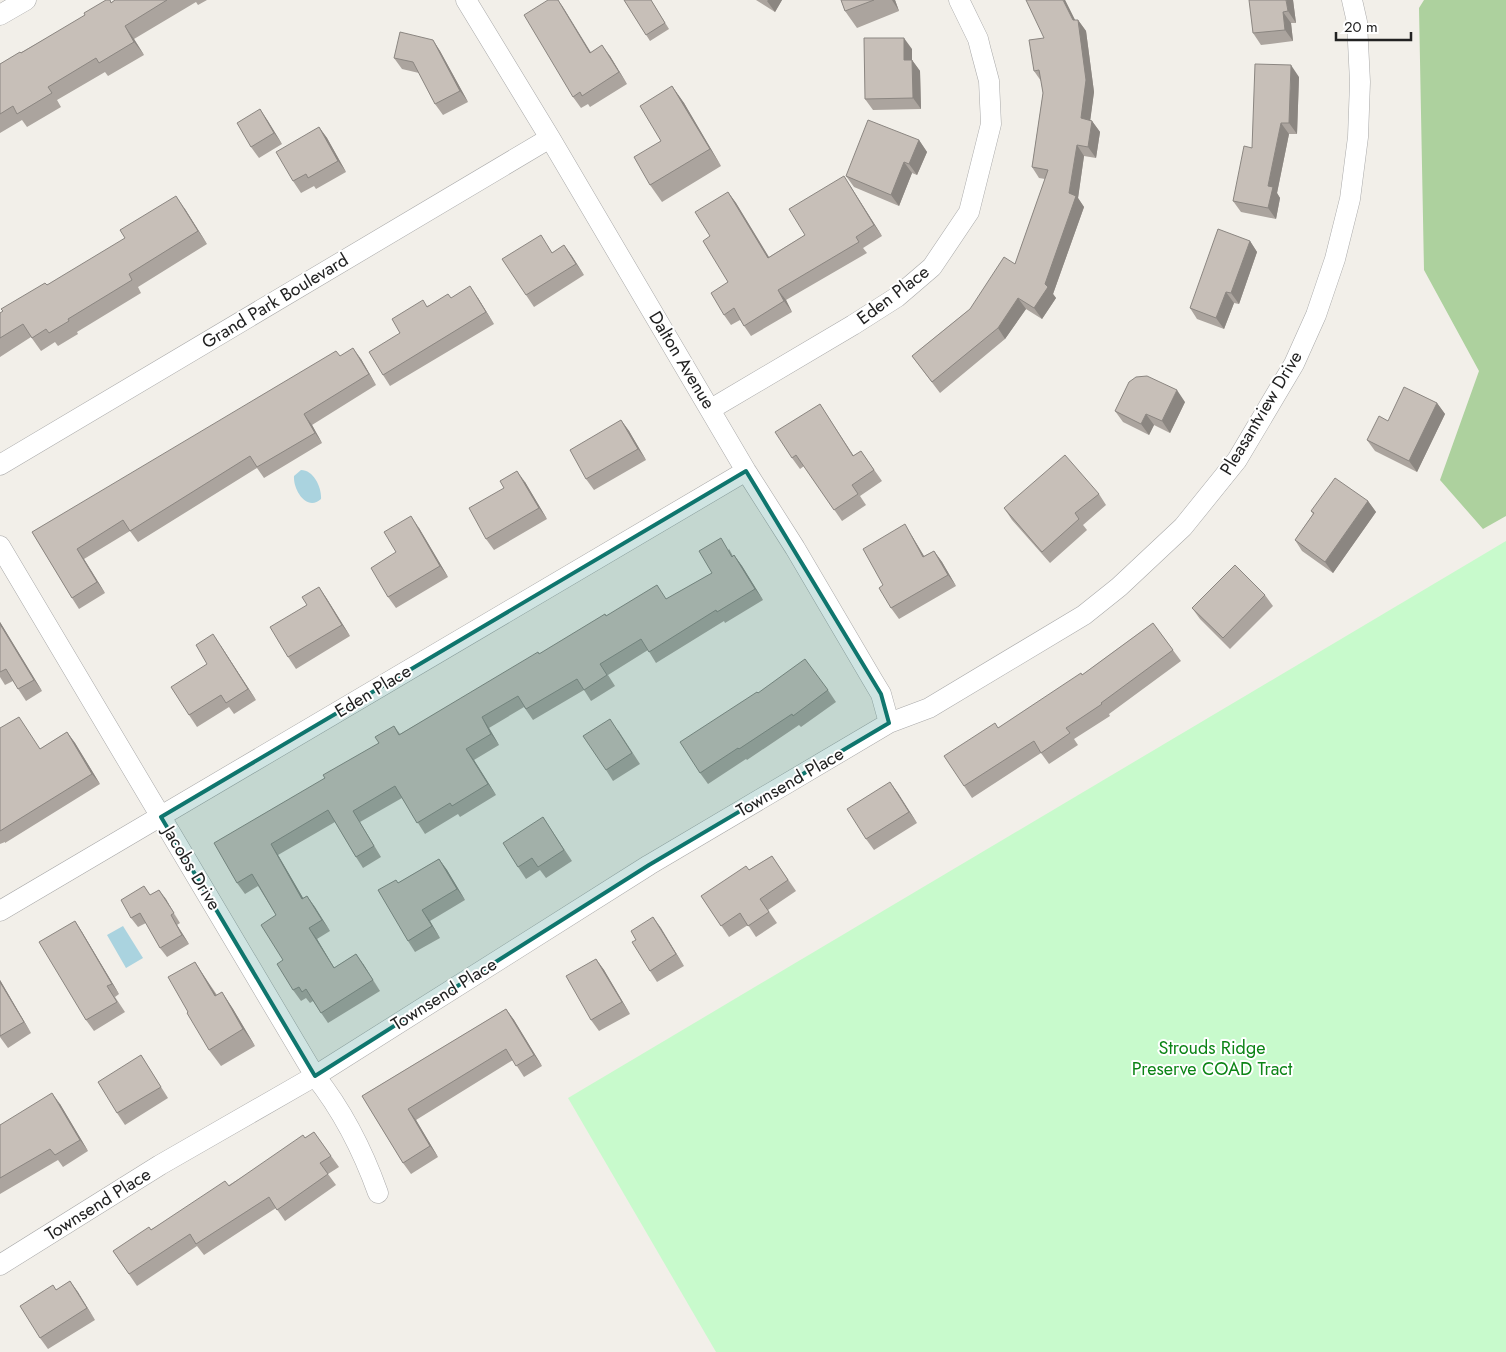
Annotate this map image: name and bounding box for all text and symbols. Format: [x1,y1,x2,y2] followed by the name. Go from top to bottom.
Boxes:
[1336,10,1411,42] scale bar
[1344,16,1378,38] text: 20 m
[197,247,353,355] street label: Grand Park Boulevard
[851,259,935,331] street label: Eden Place
[643,306,721,414] street label: Dalton Avenue
[1214,346,1308,480] street label: Pleasantview Drive
[330,658,416,724] street label: Eden Place
[732,741,848,823] street label: Townsend Place
[156,819,227,915] street label: Jacobs Drive
[386,951,502,1037] street label: Townsend Place
[1132,1035,1293,1082] park label: Strouds Ridge Preserve COAD Tract
[40,1161,156,1247] street label: Townsend Place

